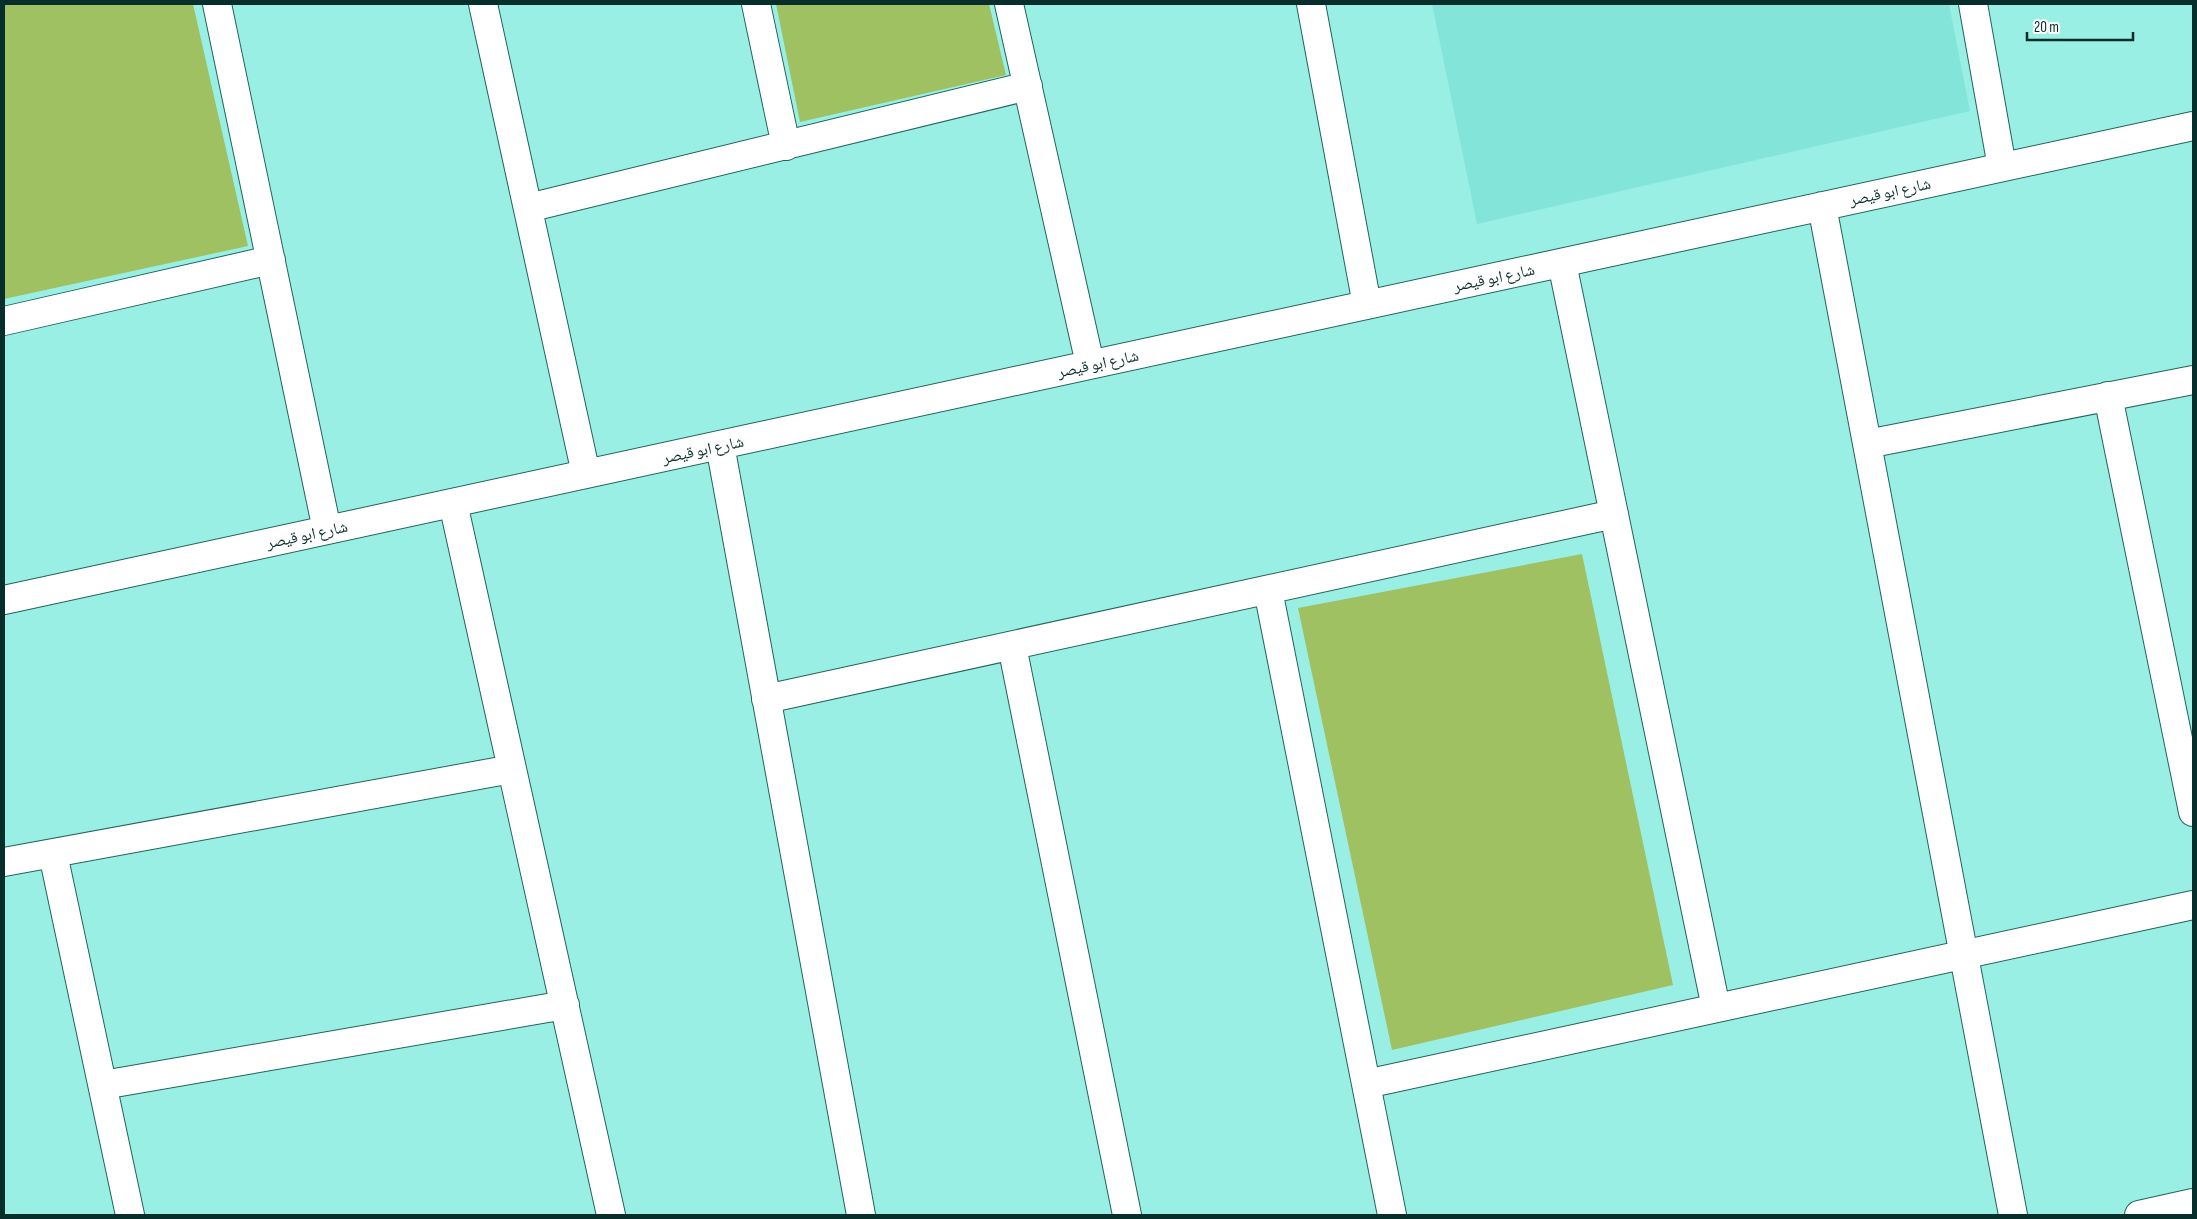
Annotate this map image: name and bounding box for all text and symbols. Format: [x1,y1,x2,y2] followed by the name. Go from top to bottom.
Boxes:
[2027,10,2133,42] scale bar
[2034,18,2059,37] text: 20 m
[1847,175,1933,211] street label: شارع ابو قيصر
[1451,261,1537,297] street label: شارع ابو قيصر
[1055,347,1141,383] street label: شارع ابو قيصر
[660,433,746,469] street label: شارع ابو قيصر
[264,518,350,554] street label: شارع ابو قيصر

